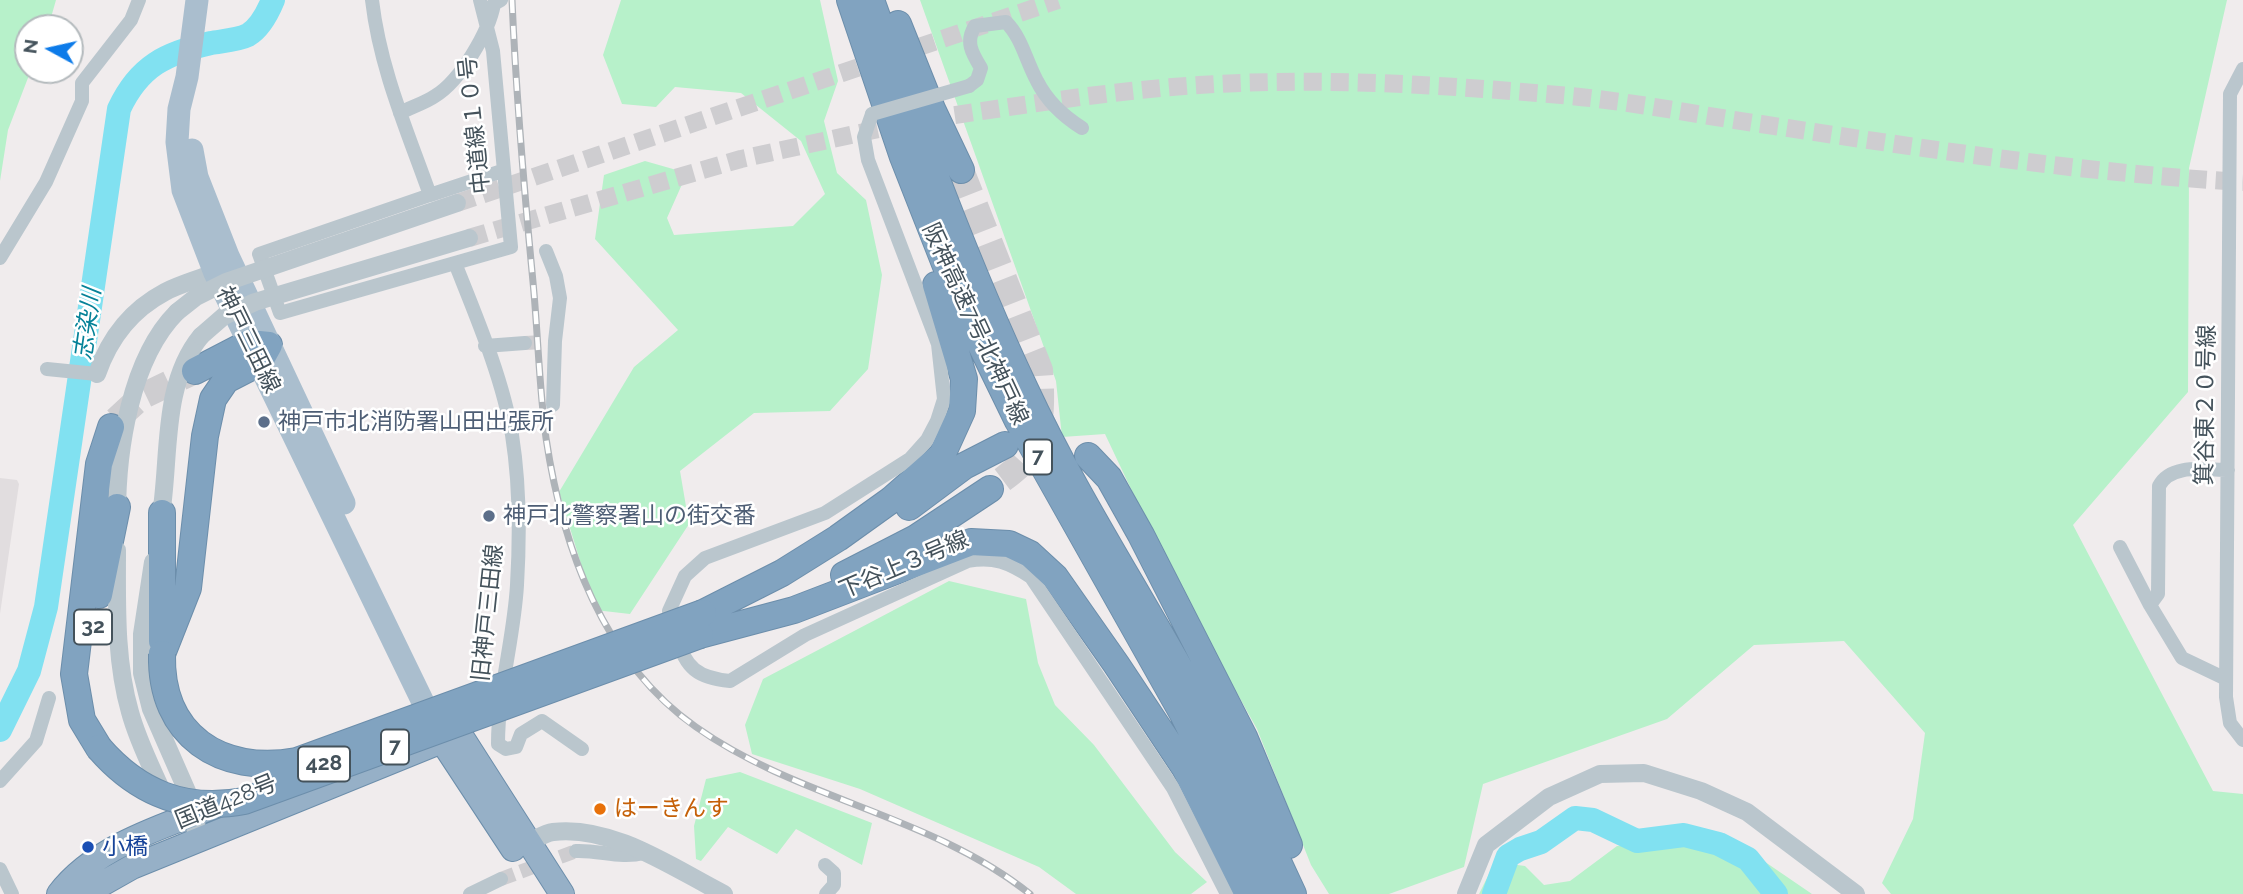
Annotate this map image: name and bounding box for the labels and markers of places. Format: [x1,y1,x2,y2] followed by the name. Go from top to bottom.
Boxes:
[278,408,554,436] place label: 神戸市北消防署山田出張所
[256,414,272,430] marker: 神戸市北消防署山田出張所
[503,502,756,530] place label: 神戸北警察署山の街交番
[481,508,497,524] marker: 神戸北警察署山の街交番
[614,795,729,823] place label: はーきんす
[592,801,608,817] marker: はーきんす
[102,833,148,861] place label: 小橋
[80,839,96,855] marker: 小橋

